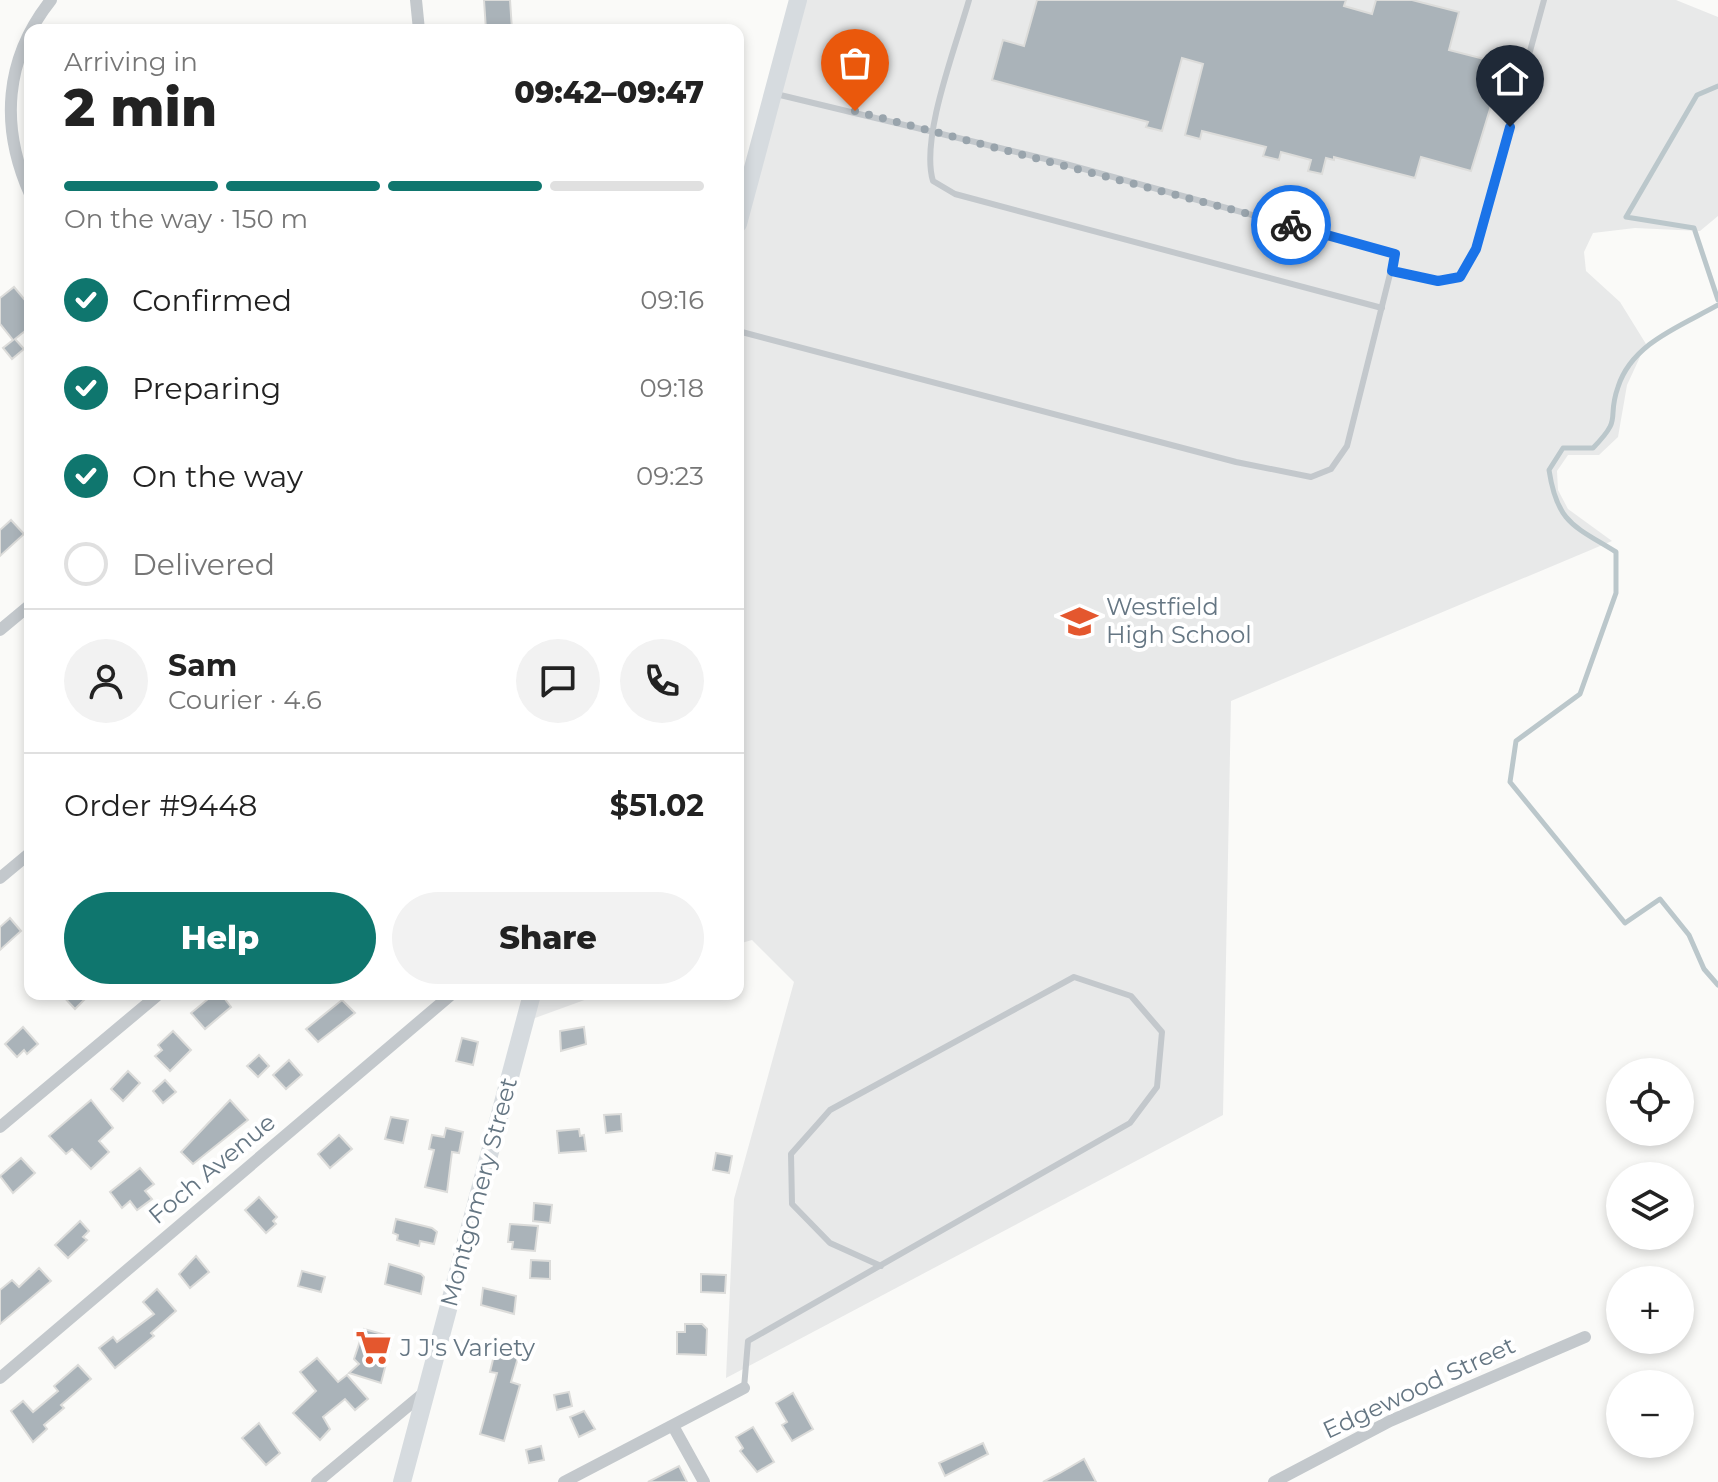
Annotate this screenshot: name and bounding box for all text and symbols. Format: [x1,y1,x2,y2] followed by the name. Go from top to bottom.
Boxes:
[821,29,889,111] pin
[833,41,877,85] icon: bag
[1476,45,1544,127] pin
[64,46,198,78] text: Arriving in
[1488,57,1532,101] icon: home
[514,74,704,111] text: 09:42–09:47
[64,76,217,139] text: 2 min
[1251,185,1331,265] courier
[64,203,308,235] text: On the way · 150 m
[1269,203,1313,247] icon: bike
[64,278,108,322] icon: check
[132,282,292,319] text: Confirmed
[640,284,704,316] text: 09:16
[64,366,108,410] icon: check
[132,370,281,407] text: Preparing
[639,372,704,404] text: 09:18
[64,454,108,498] icon: check
[132,458,303,495] text: On the way
[636,460,704,492] text: 09:23
[132,546,275,583] text: Delivered
[1106,592,1252,649] place label: Westfield High School
[1061,602,1099,640] school or university icon: Westfield High School
[64,639,148,723] button: person
[516,639,600,723] button: chat
[620,639,704,723] button: phone
[168,647,237,684] text: Sam
[168,684,322,716] text: Courier · 4.6
[64,787,257,824] text: Order #9448
[610,787,704,824] text: $51.02
[64,892,376,984] button: Help
[392,892,704,984] button: Share
[1606,1058,1694,1458] map controls
[1606,1058,1694,1146] button: locate
[434,1074,523,1310] street label: Montgomery Street
[143,1107,281,1230] street label: Foch Avenue
[1606,1162,1694,1250] button: layers
[1606,1266,1694,1354] button: +
[355,1329,393,1367] supermarket icon: J J's Variety
[1318,1330,1520,1445] street label: Edgewood Street
[399,1333,535,1362] place label: J J's Variety
[1606,1370,1694,1458] button: −

